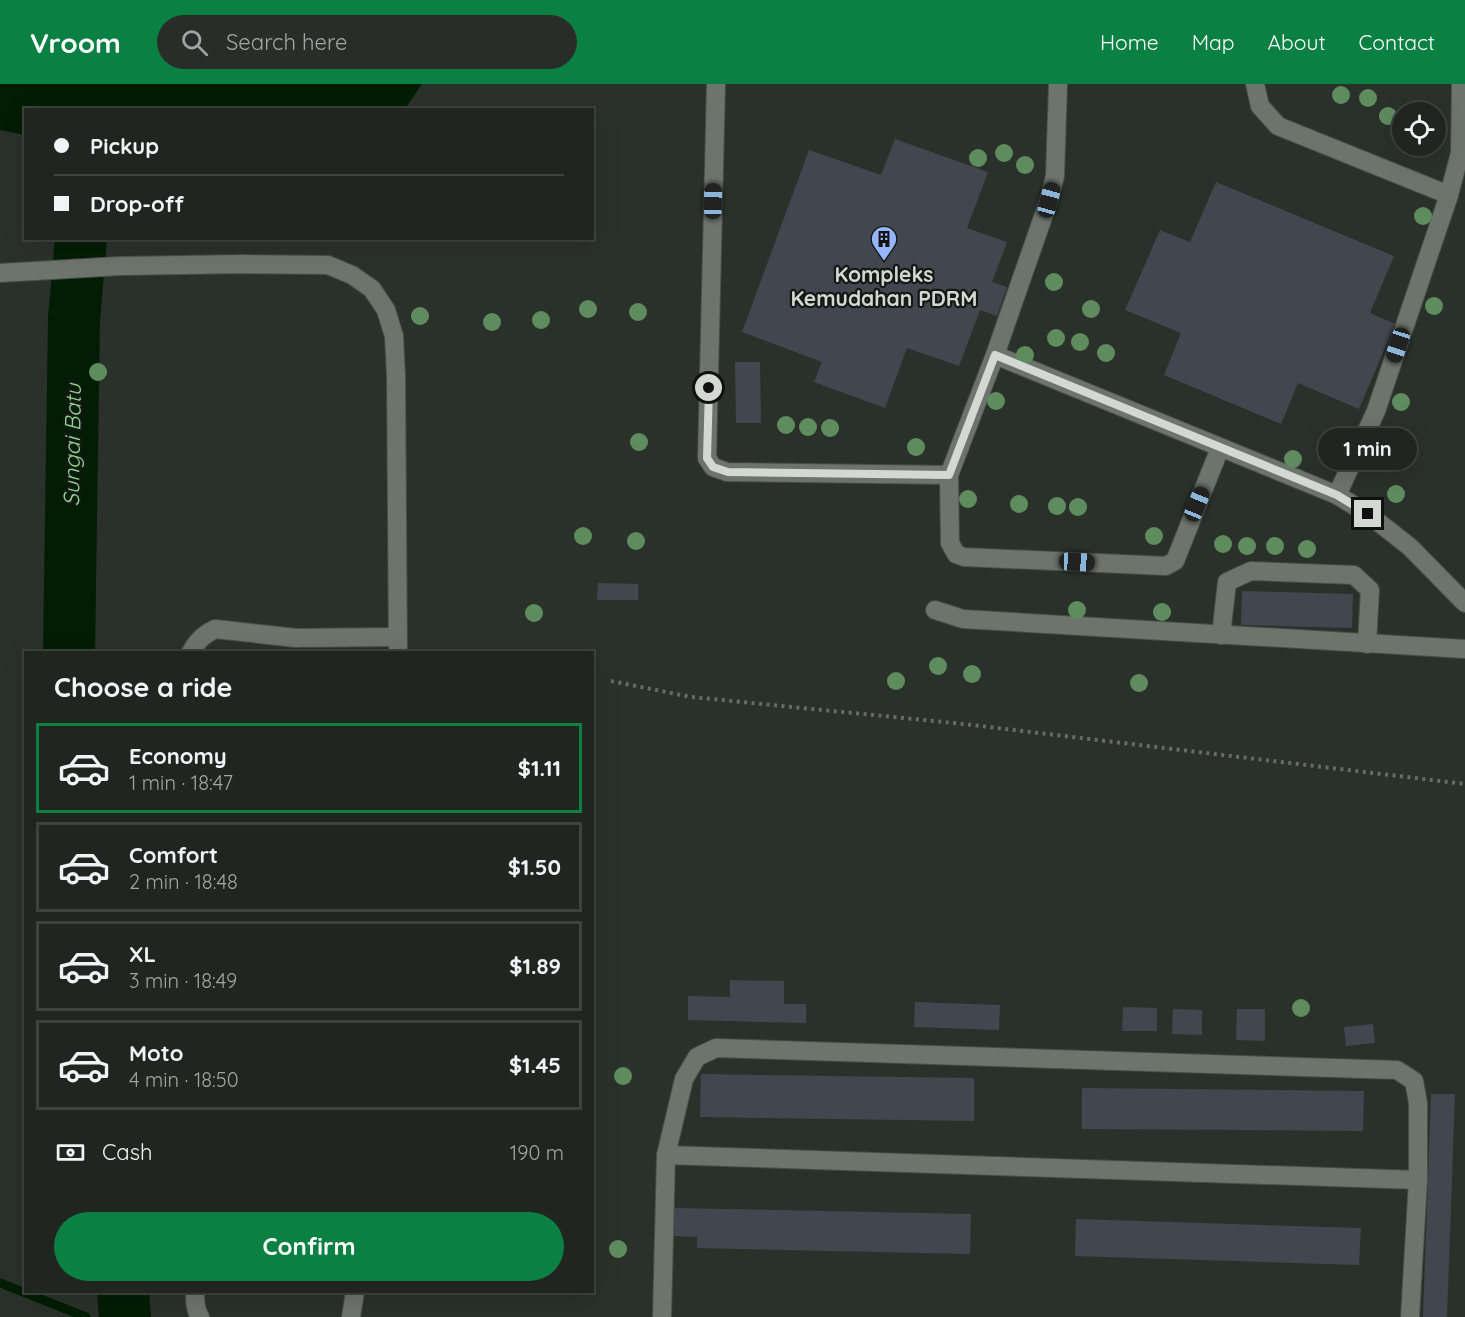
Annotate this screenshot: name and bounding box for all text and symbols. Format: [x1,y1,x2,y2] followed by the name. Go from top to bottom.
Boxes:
[157,15,577,69] search box
[30,25,121,60] text: Vroom
[178,26,211,59] icon: search
[226,28,347,56] text: Search here
[1100,29,1159,55] text: Home
[1192,29,1235,55] text: Map
[1268,29,1326,55] text: About
[1359,29,1435,55] text: Contact
[1392,102,1446,156] map controls
[1392,102,1446,156] button: locate
[90,132,159,160] text: Pickup
[1036,180,1062,220] car
[704,183,722,219] car
[90,190,184,218] text: Drop-off
[869,224,899,262] building icon: Kompleks Kemudahan PDRM
[791,261,977,311] place label: Kompleks Kemudahan PDRM
[1384,325,1412,365] car
[695,374,722,401] route start
[57,382,87,507] water label: Sungai Batu
[1318,427,1418,469] callout: 1 min
[1343,436,1392,461] text: 1 min
[1182,484,1212,524] car
[1354,500,1381,527] route end
[1059,552,1095,572] car
[54,670,232,704] text: Choose a ride
[57,741,111,795] icon: car
[129,742,227,770] text: Economy
[518,754,561,782] text: $1.11
[129,770,233,795] text: 1 min · 18:47
[57,840,111,894] icon: car
[129,841,218,869] text: Comfort
[508,853,561,881] text: $1.50
[129,869,238,894] text: 2 min · 18:48
[57,939,111,993] icon: car
[129,940,156,968] text: XL
[509,952,561,980] text: $1.89
[129,968,237,993] text: 3 min · 18:49
[57,1038,111,1092] icon: car
[129,1039,183,1067] text: Moto
[509,1051,561,1079] text: $1.45
[129,1067,239,1092] text: 4 min · 18:50
[54,1136,87,1169] icon: cash
[102,1138,153,1166] text: Cash
[510,1140,564,1165] text: 190 m
[54,1212,564,1281] button: Confirm

